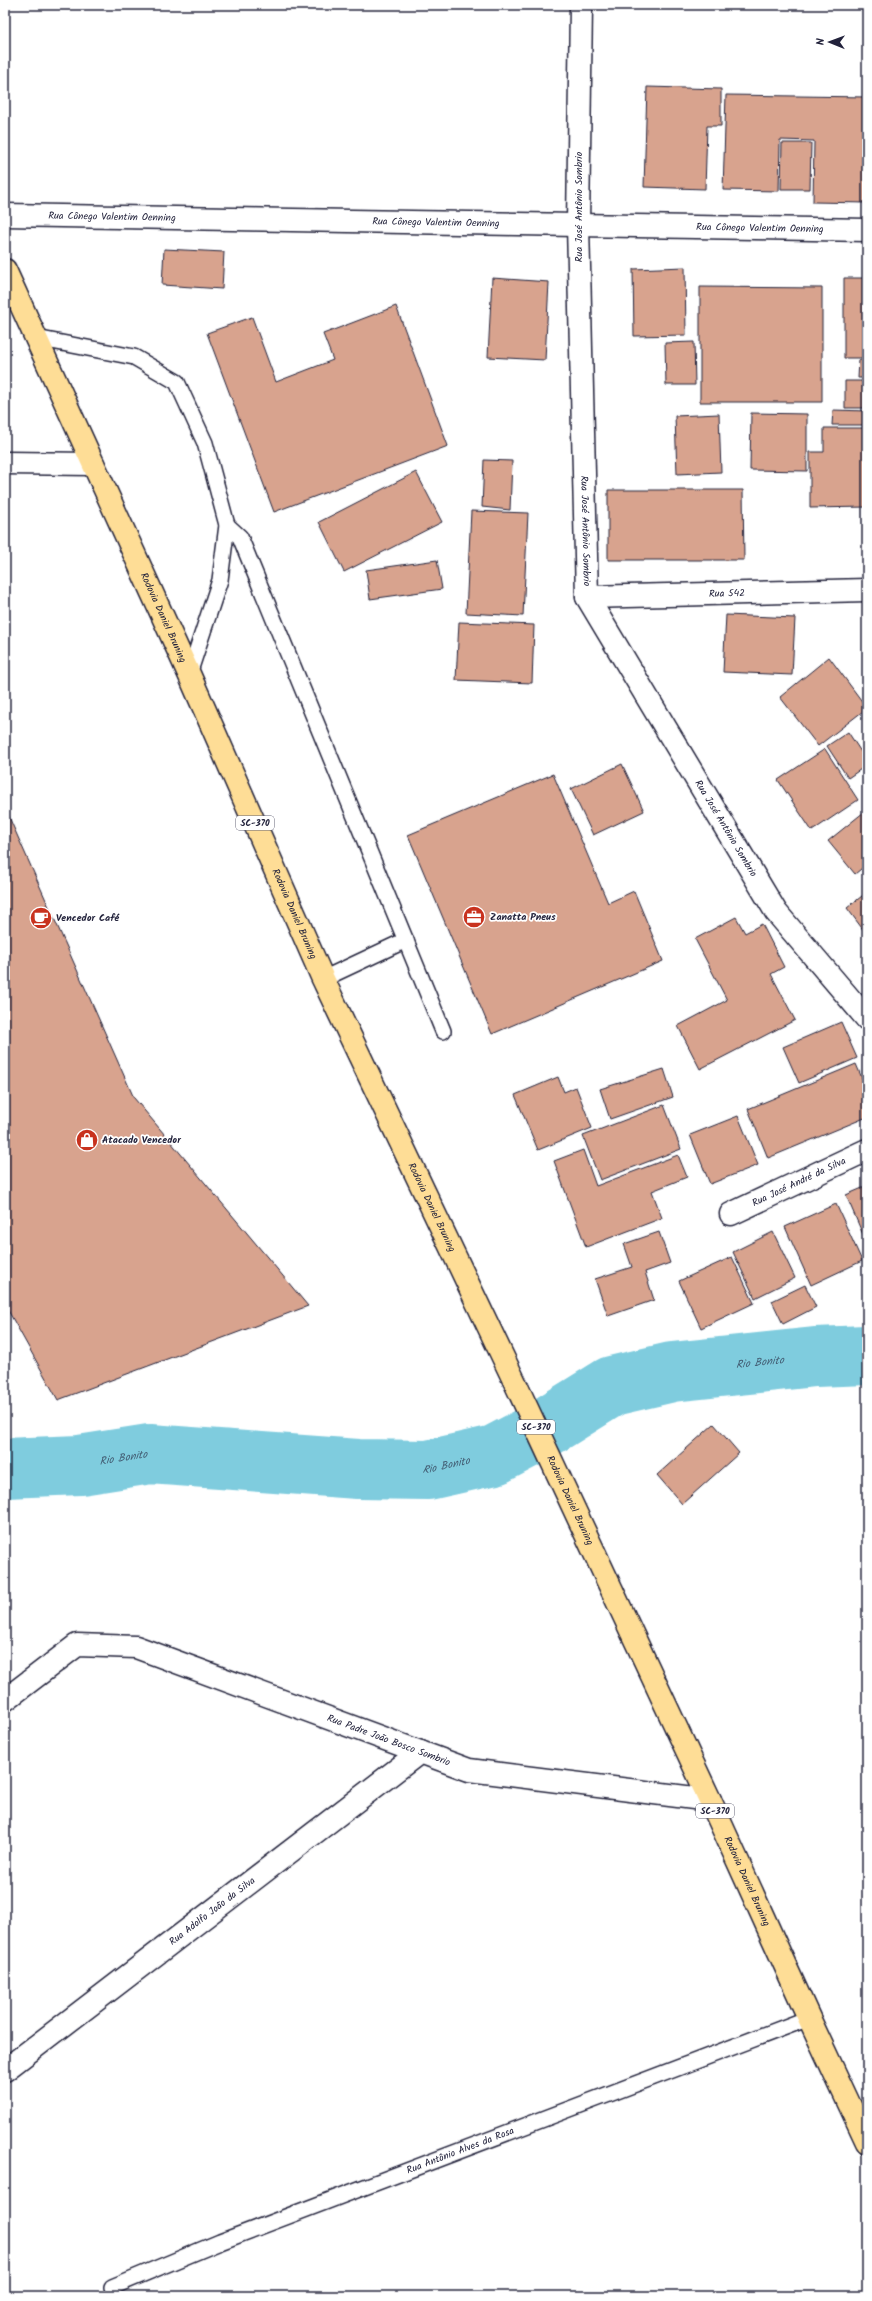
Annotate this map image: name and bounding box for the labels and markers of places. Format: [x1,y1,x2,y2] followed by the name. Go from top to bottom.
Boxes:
[461,904,487,930] office icon: Zanatta Pneus
[28,905,54,931] cafe icon: Vencedor Café
[490,909,556,925] place label: Zanatta Pneus
[56,910,120,926] place label: Vencedor Café
[74,1127,100,1153] shop icon: Atacado Vencedor
[102,1132,181,1148] place label: Atacado Vencedor

